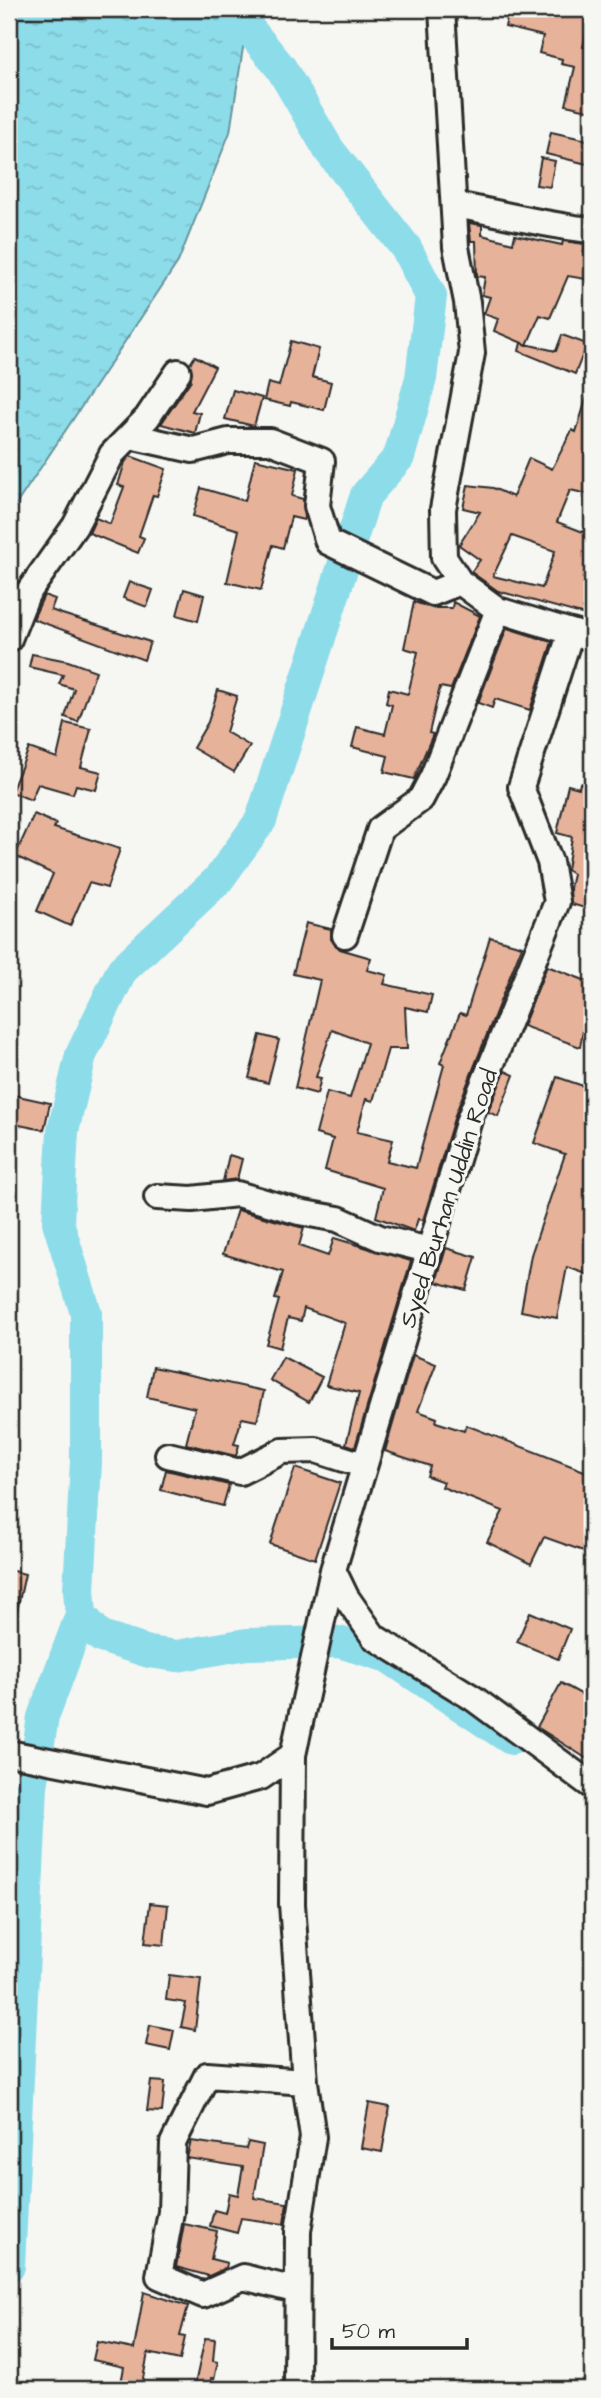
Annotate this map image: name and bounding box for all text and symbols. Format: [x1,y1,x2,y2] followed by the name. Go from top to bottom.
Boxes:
[391,1065,508,1332] street label: Syed Burhan Uddin Road
[332,2307,466,2351] scale bar
[342,2317,396,2346] text: 50 m

